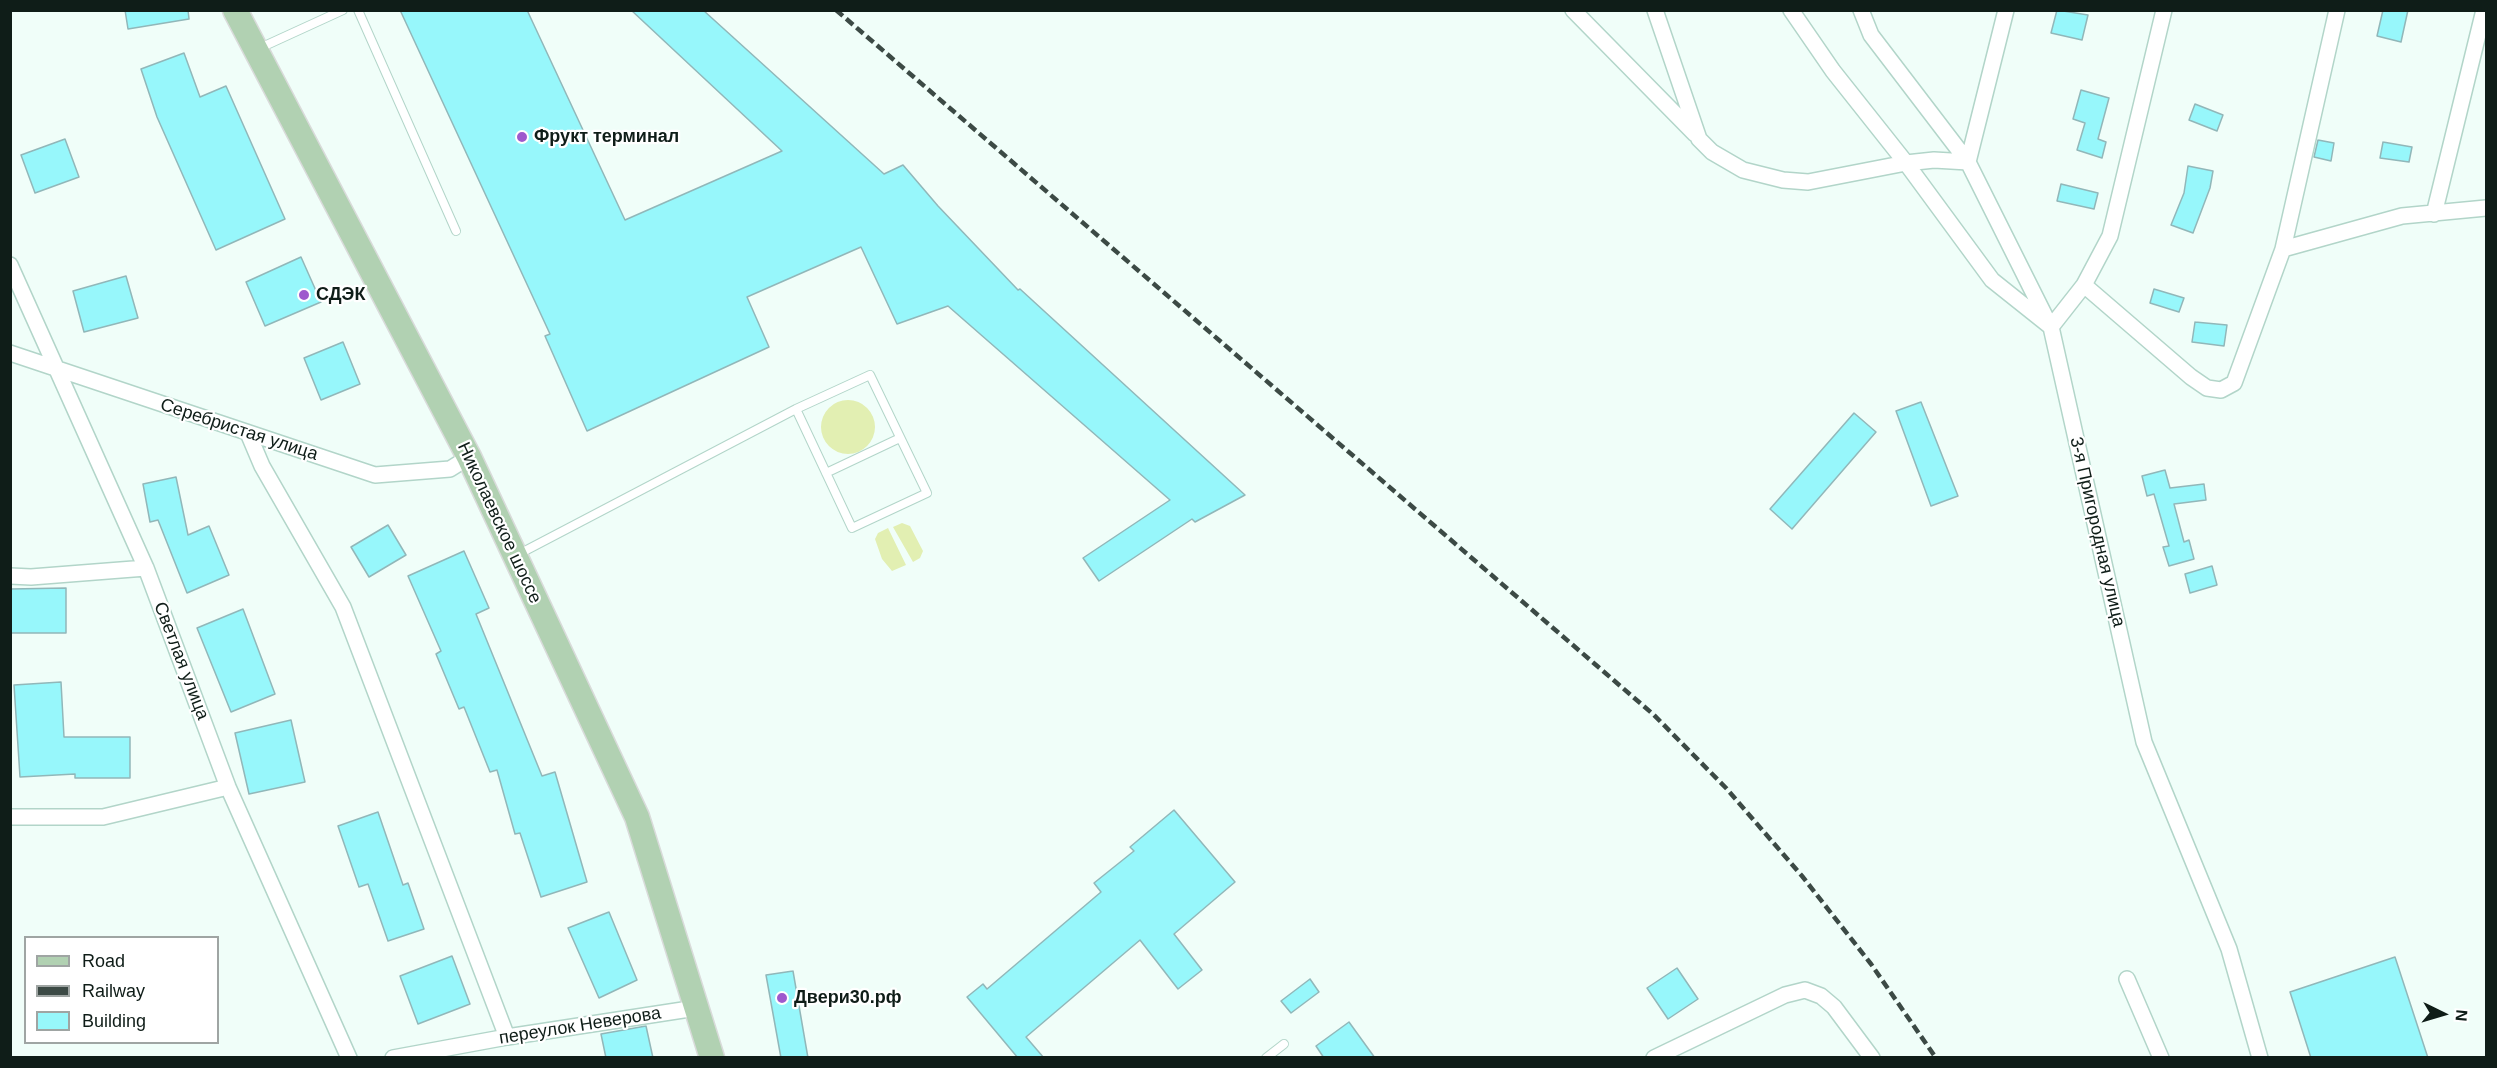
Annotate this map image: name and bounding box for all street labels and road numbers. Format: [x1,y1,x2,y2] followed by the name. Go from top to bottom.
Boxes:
[157,394,321,466] street label: Серебристая улица
[2065,435,2129,629] street label: 3-я Пригородная улица
[452,439,546,607] street label: Николаевское шоссе
[149,599,213,723] street label: Светлая улица
[498,1003,662,1049] street label: переулок Неверова

